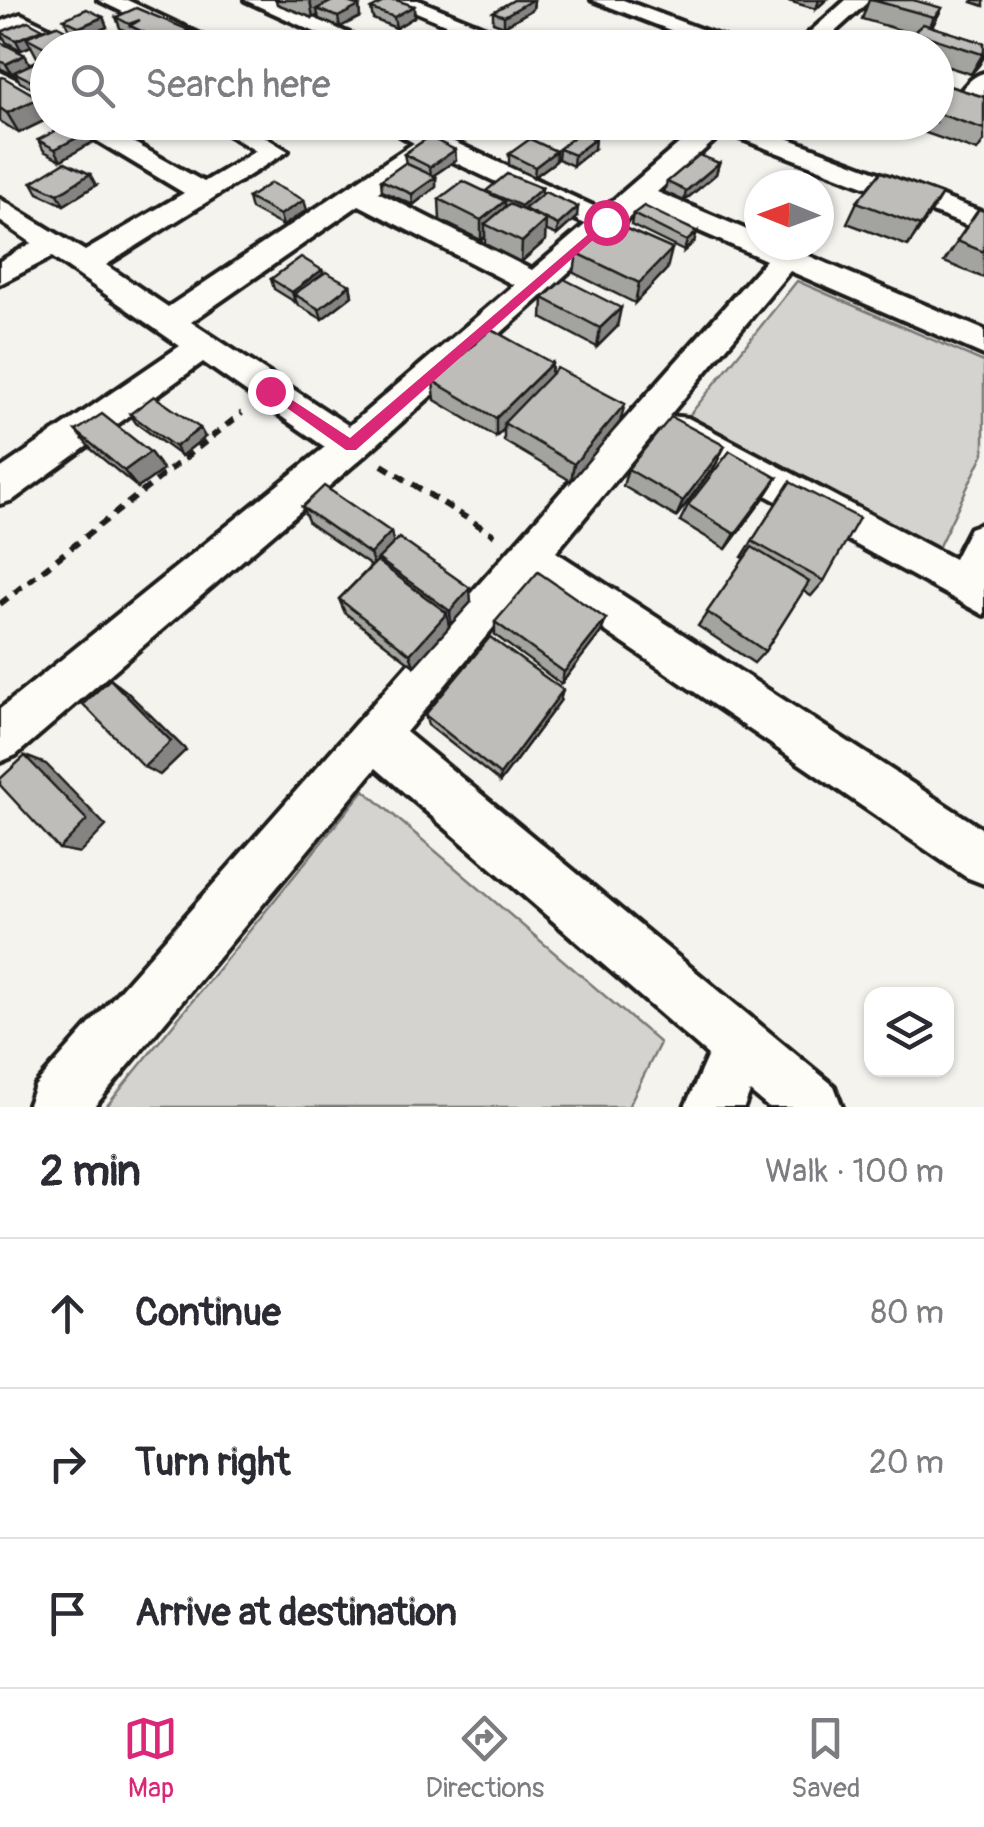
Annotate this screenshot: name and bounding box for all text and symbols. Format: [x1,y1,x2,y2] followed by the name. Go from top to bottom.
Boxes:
[30,30,954,140] search box
[65,58,120,113] icon: search
[145,61,331,109] text: Search here
[744,170,834,260] north arrow
[584,200,630,246] route start
[248,369,294,415] route end
[864,987,954,1077] map controls
[864,987,954,1077] button: layers
[40,1146,141,1198] text: 2 min
[765,1152,944,1192] text: Walk · 100 m
[40,1286,95,1341] icon: ahead
[135,1289,281,1337] text: Continue
[871,1293,944,1333] text: 80 m
[40,1436,95,1491] icon: right
[135,1439,290,1487] text: Turn right
[869,1443,944,1483] text: 20 m
[40,1586,95,1641] icon: arrive
[135,1589,457,1637] text: Arrive at destination
[123,1711,178,1806] tab: Map
[425,1711,544,1806] tab: Directions
[791,1711,861,1806] tab: Saved

